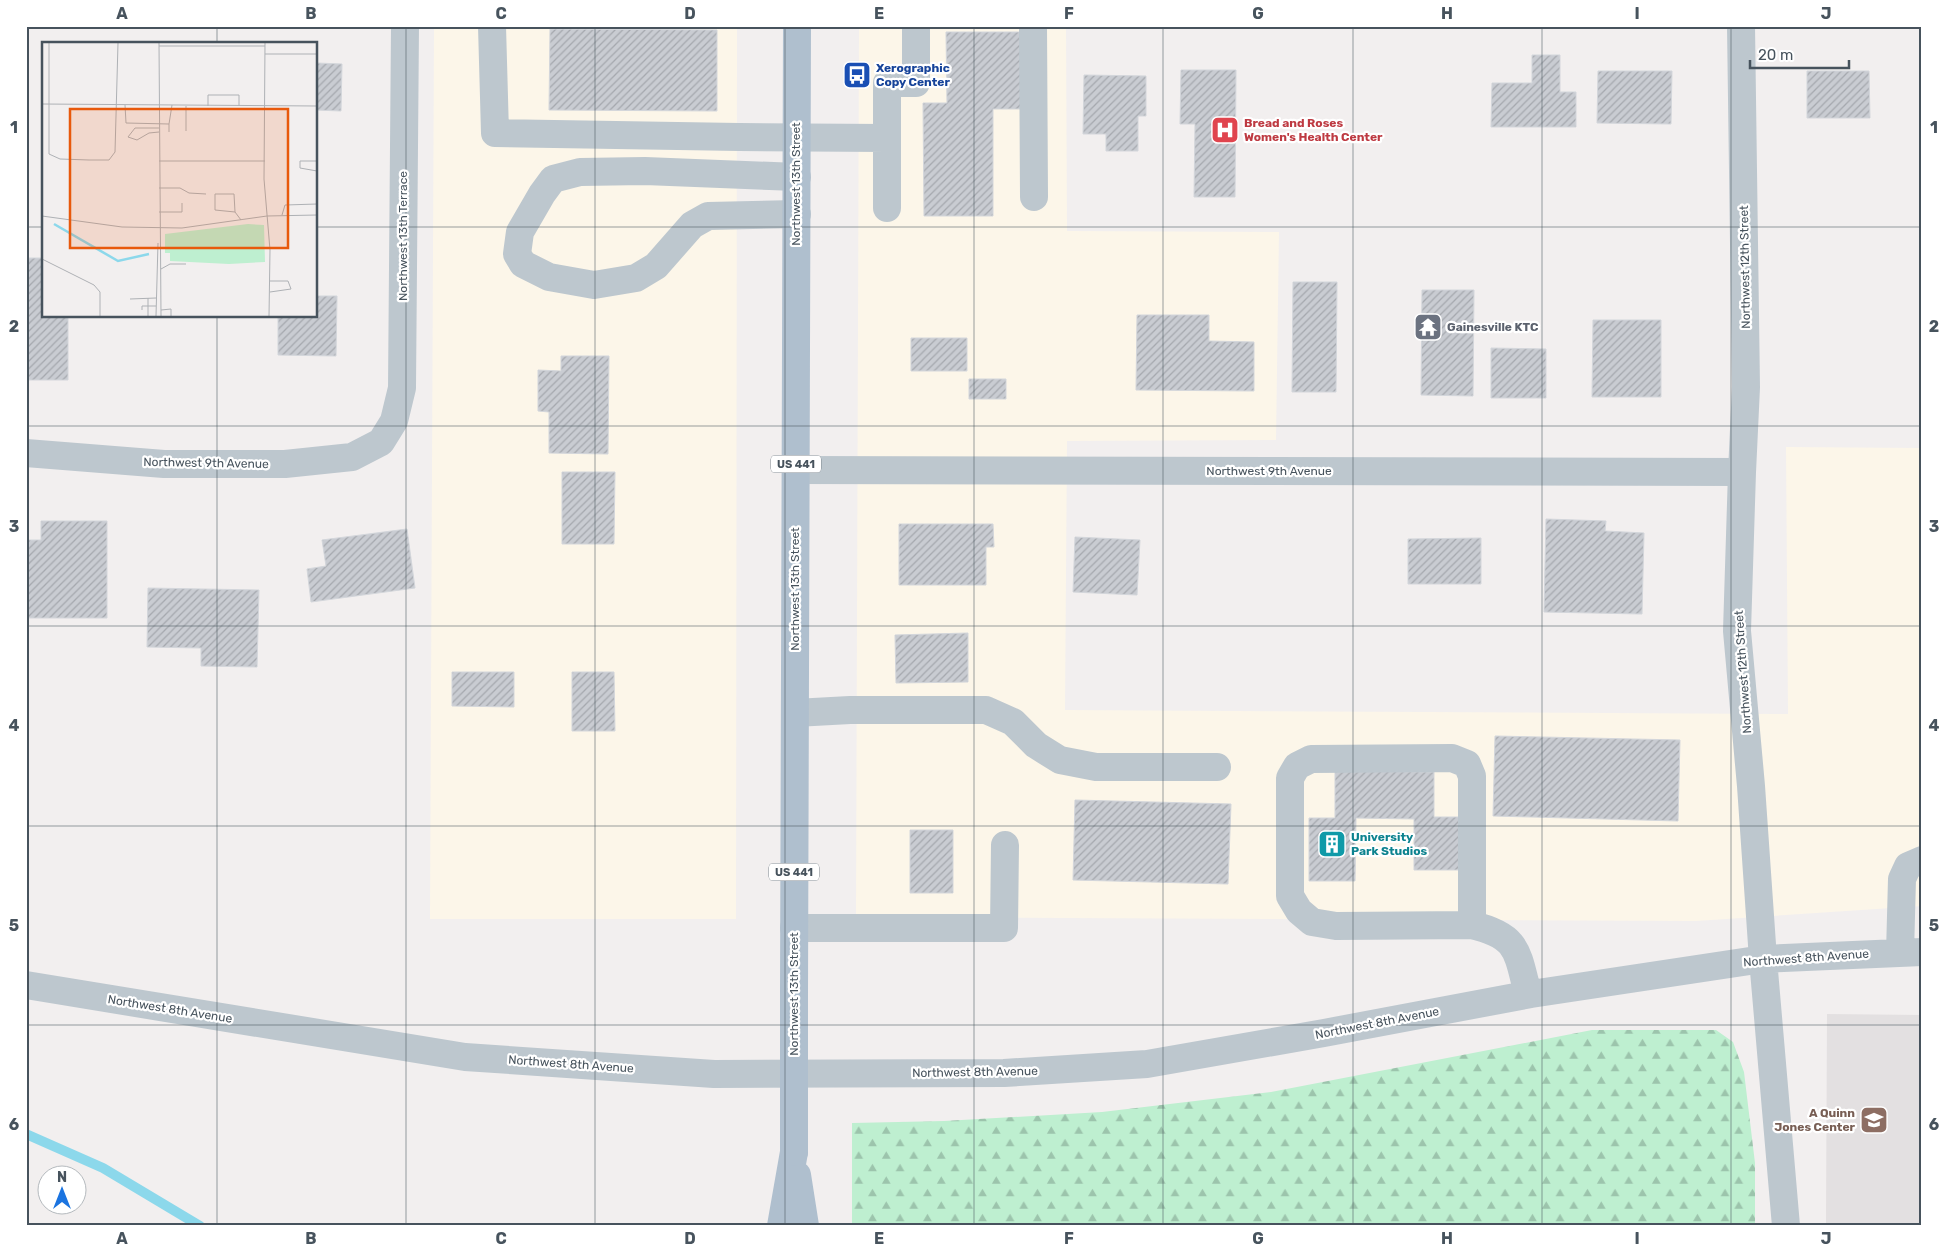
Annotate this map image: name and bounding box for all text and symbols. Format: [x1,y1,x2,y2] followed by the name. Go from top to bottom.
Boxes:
[116,4,128,23] text: A
[305,4,317,23] text: B
[495,4,507,23] text: C
[684,4,696,23] text: D
[874,4,884,23] text: E
[1064,4,1074,23] text: F
[1252,4,1264,23] text: G
[1441,4,1453,23] text: H
[1634,4,1640,23] text: I
[1821,4,1831,23] text: J
[1750,38,1849,70] scale bar
[42,42,318,318] inset map
[1758,46,1793,64] text: 20 m
[842,60,872,90] bus stop icon: Xerographic Copy Center
[876,61,950,89] place label: Xerographic Copy Center
[1210,115,1240,145] hospital icon: Bread and Roses Women's Health Center
[1244,116,1383,144] place label: Bread and Roses Women's Health Center
[10,118,18,137] text: 1
[1930,118,1938,137] text: 1
[789,122,803,246] street label: Northwest 13th Street
[396,171,410,301] street label: Northwest 13th Terrace
[1737,205,1753,329] street label: Northwest 12th Street
[1413,312,1443,342] temple icon: Gainesville KTC
[9,317,19,336] text: 2
[1929,317,1939,336] text: 2
[1447,320,1539,334] place label: Gainesville KTC
[143,455,269,471] street label: Northwest 9th Avenue
[771,456,821,472] road number: US 441
[1206,464,1332,478] street label: Northwest 9th Avenue
[9,517,19,536] text: 3
[1929,517,1939,536] text: 3
[788,527,802,651] street label: Northwest 13th Street
[1732,610,1754,734] street label: Northwest 12th Street
[9,716,20,735] text: 4
[1929,716,1940,735] text: 4
[1317,829,1347,859] building icon: University Park Studios
[1351,830,1428,858] place label: University Park Studios
[769,864,819,880] road number: US 441
[9,916,19,935] text: 5
[1929,916,1939,935] text: 5
[787,932,801,1056] street label: Northwest 13th Street
[1743,947,1870,969] street label: Northwest 8th Avenue
[107,992,234,1026] street label: Northwest 8th Avenue
[1314,1004,1440,1042] street label: Northwest 8th Avenue
[508,1053,635,1075] street label: Northwest 8th Avenue
[912,1064,1038,1080] street label: Northwest 8th Avenue
[1859,1105,1889,1135] school or university icon: A Quinn Jones Center
[1774,1106,1856,1134] place label: A Quinn Jones Center
[9,1115,19,1134] text: 6
[1929,1115,1939,1134] text: 6
[38,1164,88,1214] north arrow
[57,1169,67,1186] text: N
[116,1229,128,1248] text: A
[305,1229,317,1248] text: B
[495,1229,507,1248] text: C
[684,1229,696,1248] text: D
[874,1229,884,1248] text: E
[1064,1229,1074,1248] text: F
[1252,1229,1264,1248] text: G
[1441,1229,1453,1248] text: H
[1634,1229,1640,1248] text: I
[1821,1229,1831,1248] text: J

